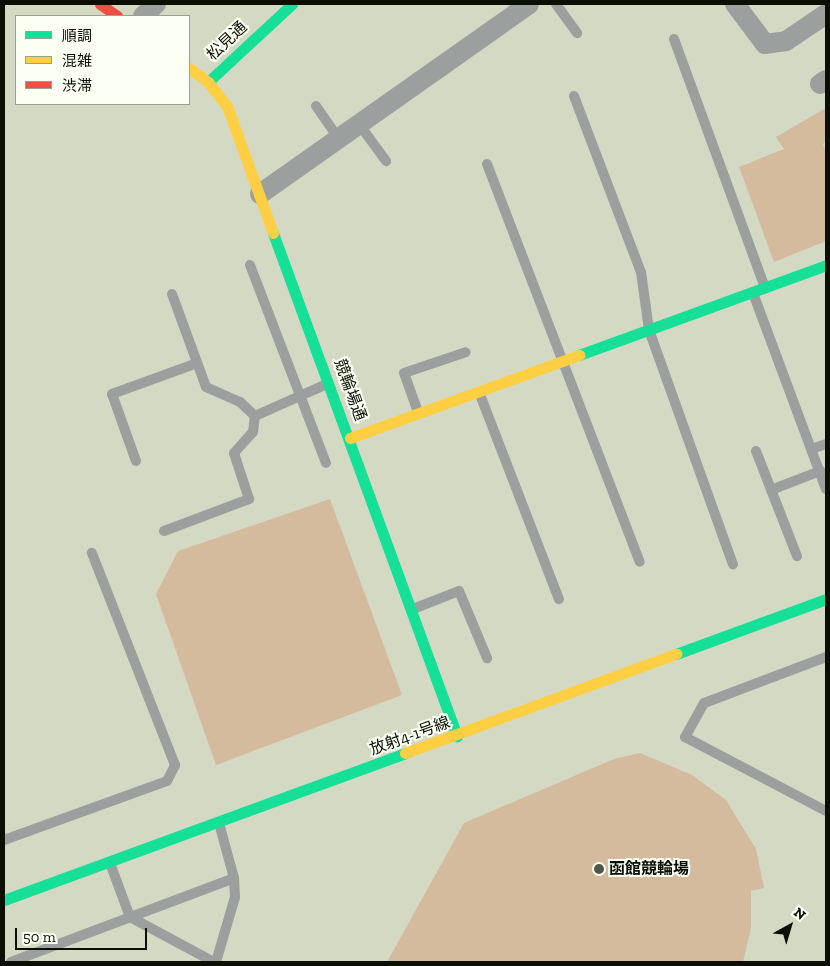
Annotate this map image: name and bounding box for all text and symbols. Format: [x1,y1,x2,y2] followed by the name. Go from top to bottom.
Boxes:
[15,15,190,105] legend
[203,18,251,64] street label: 松見通
[62,27,92,45] text: 順調
[62,52,92,70] text: 混雑
[62,77,92,95] text: 渋滞
[330,357,370,423] street label: 競輪場通
[367,713,453,759] street label: 放射4-1号線
[609,859,689,879] place label: 函館競輪場
[593,863,605,875] marker: 函館競輪場
[765,901,815,951] north arrow
[790,904,809,924] text: N
[18,918,150,950] scale bar
[23,928,56,946] text: 50 m

